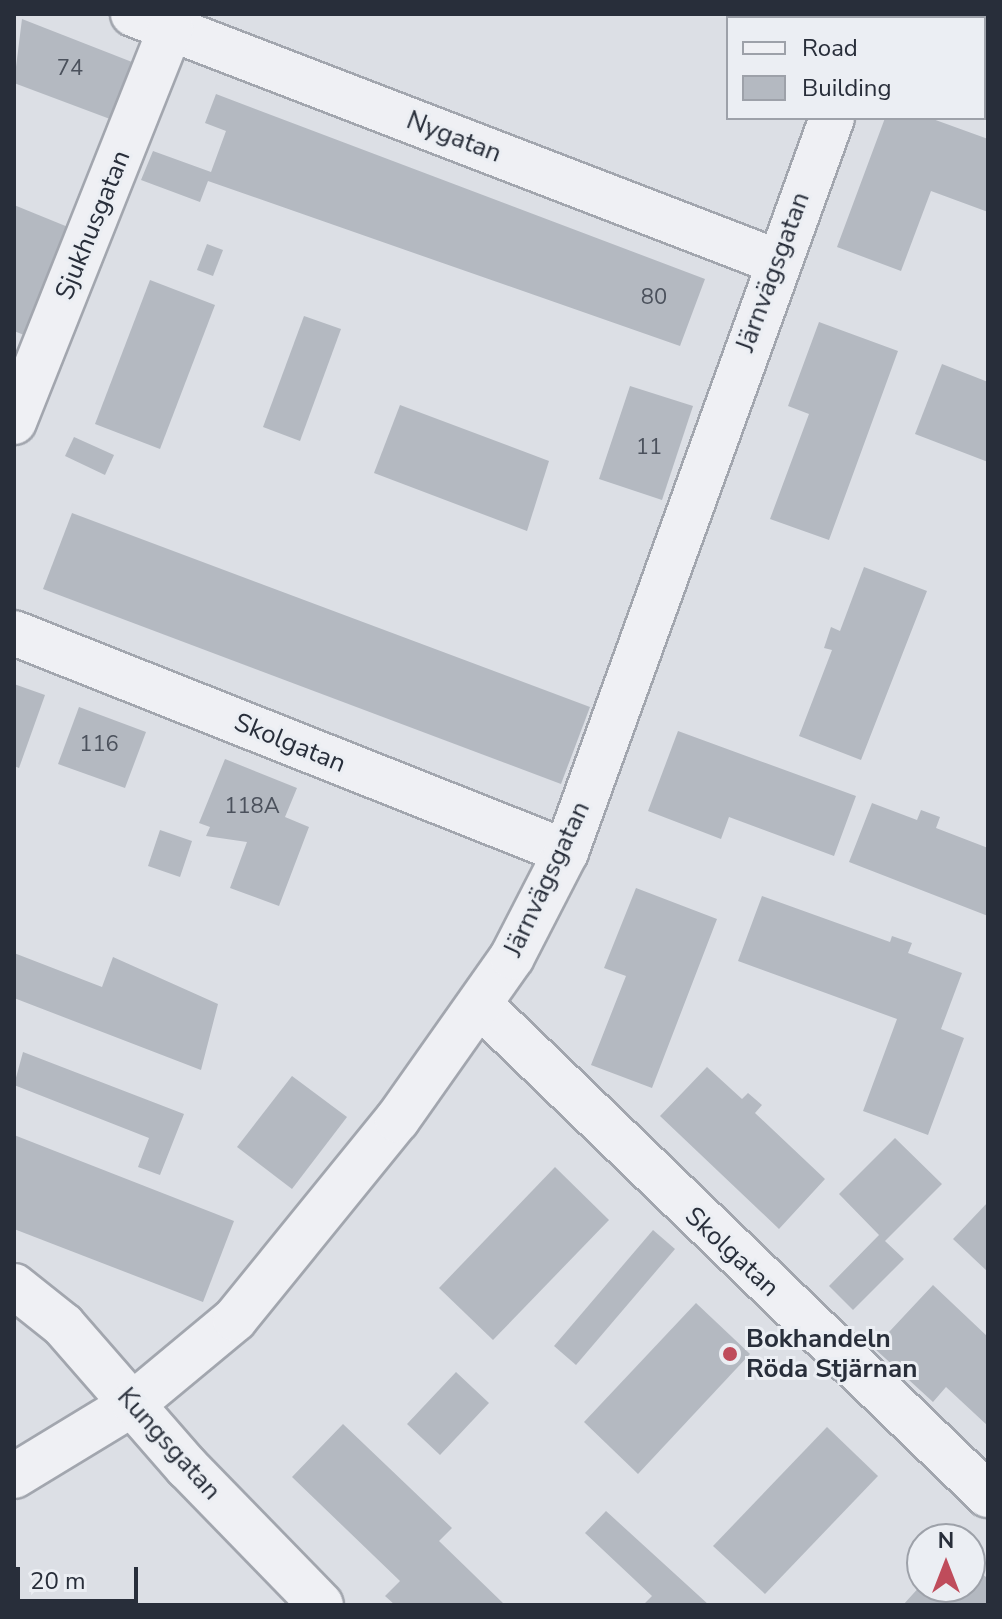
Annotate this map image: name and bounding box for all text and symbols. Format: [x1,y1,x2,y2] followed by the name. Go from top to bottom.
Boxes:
[726,16,986,120] legend
[802,32,858,64] text: Road
[57,56,83,82] house number: 74
[802,72,892,104] text: Building
[402,105,506,169] street label: Nygatan
[49,146,137,304] street label: Sjukhusgatan
[730,188,816,356] street label: Järnvägsgatan
[641,285,667,311] house number: 80
[636,435,662,461] house number: 11
[230,707,350,779] street label: Skolgatan
[79,732,119,758] house number: 116
[224,794,280,820] house number: 118A
[497,797,597,961] street label: Järnvägsgatan
[678,1201,786,1303] street label: Skolgatan
[746,1323,917,1384] place label: Bokhandeln Röda Stjärnan
[721,1345,739,1363] marker: Bokhandeln Röda Stjärnan
[111,1382,227,1506] street label: Kungsgatan
[906,1523,986,1603] north arrow
[938,1526,954,1556] text: N
[20,1551,142,1601] scale bar
[30,1565,86,1597] text: 20 m

